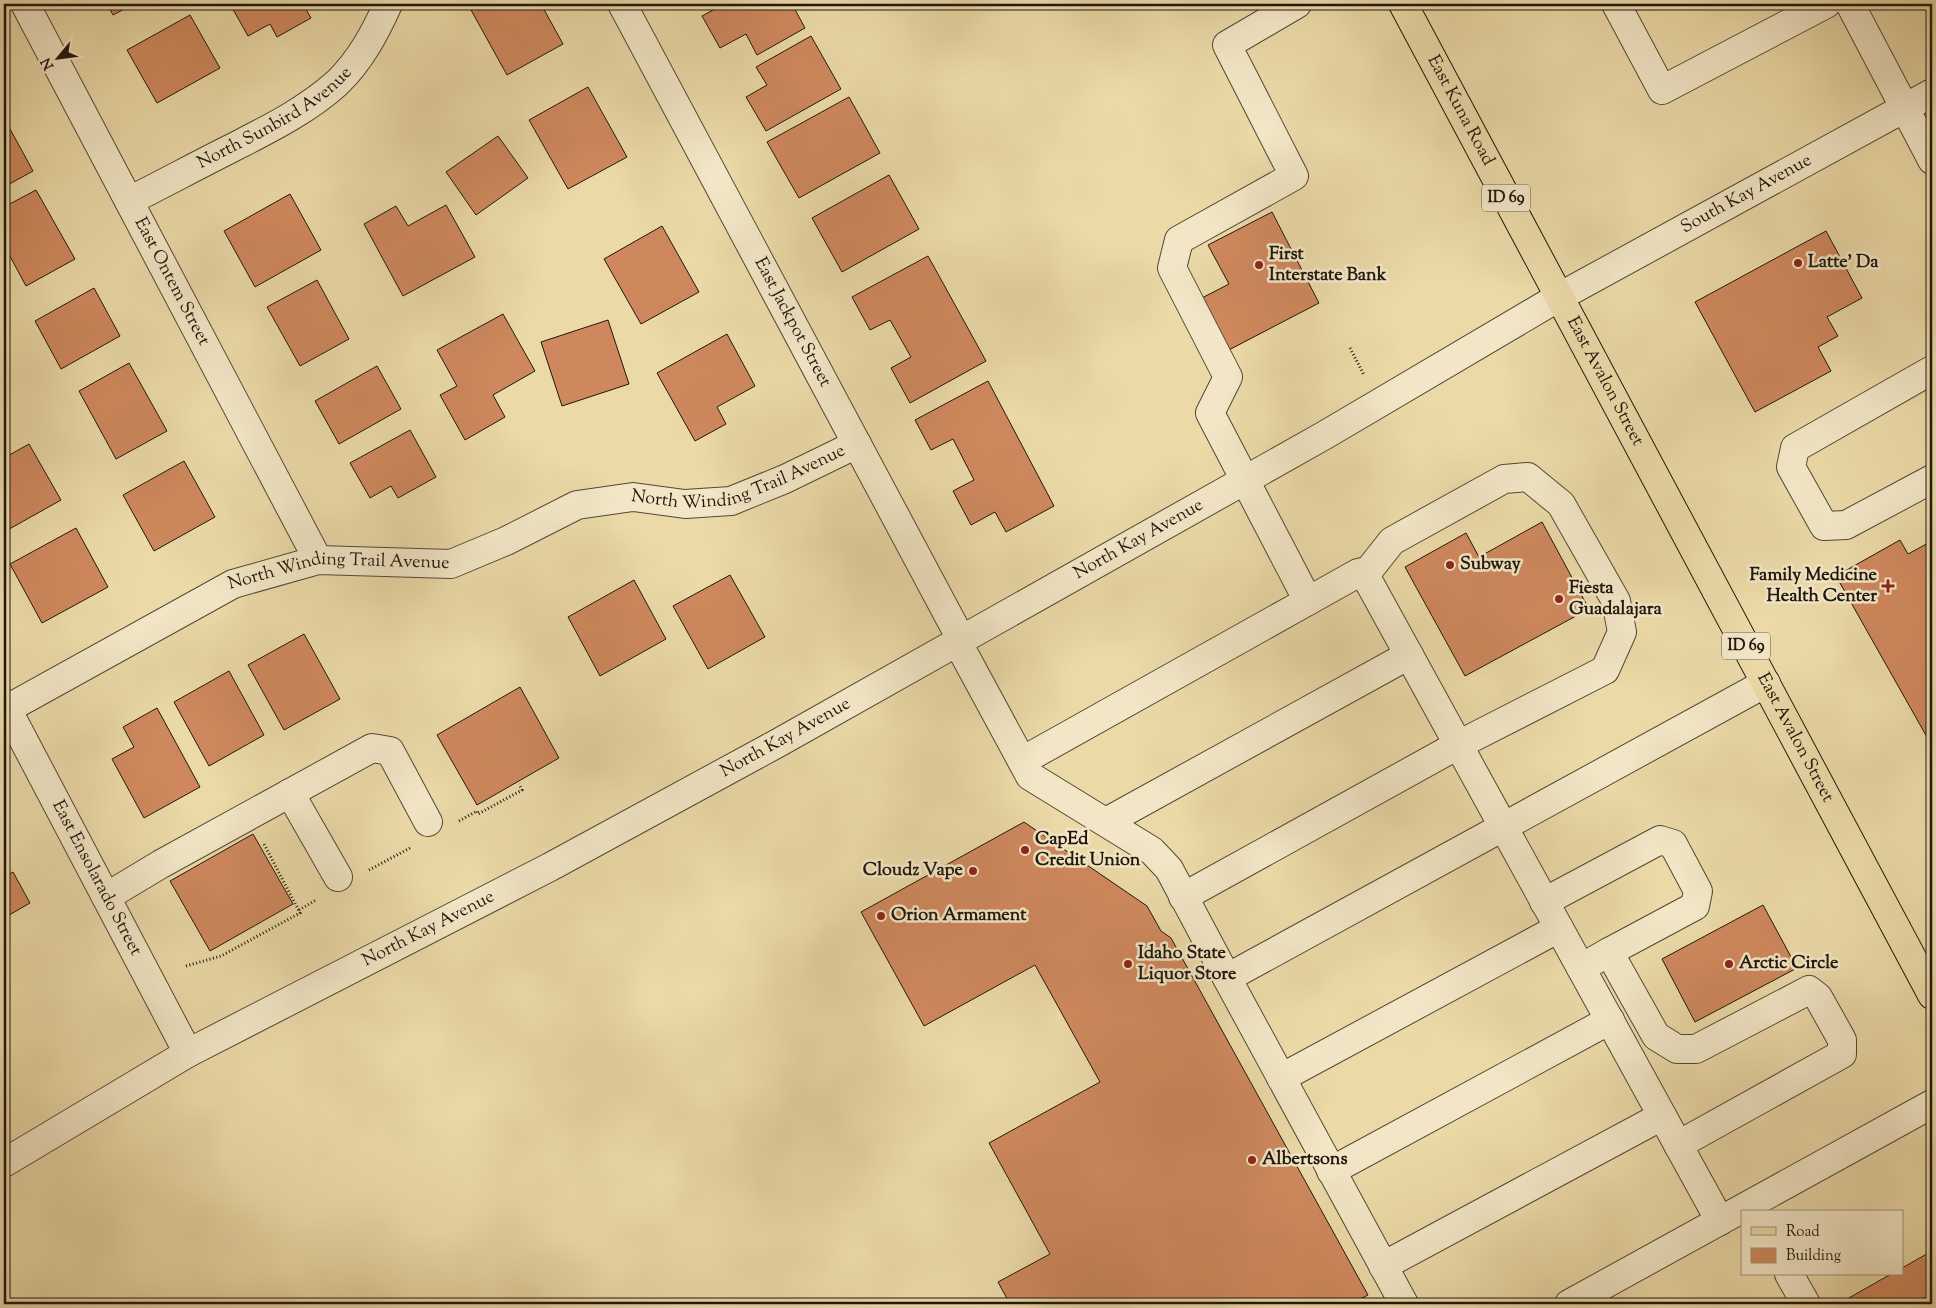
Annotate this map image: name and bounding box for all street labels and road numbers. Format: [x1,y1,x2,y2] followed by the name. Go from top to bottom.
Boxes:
[1420,51,1500,171] street label: East Kuna Road
[193,61,359,176] street label: North Sunbird Avenue
[1676,148,1817,241] street label: South Kay Avenue
[1482,184,1530,212] road number: ID 69
[127,213,216,351] street label: East Ontem Street
[747,253,837,392] street label: East Jackpot Street
[1559,312,1650,451] street label: East Avalon Street
[630,438,850,517] street label: North Winding Trail Avenue
[1069,493,1209,587] street label: North Kay Avenue
[225,547,450,598] street label: North Winding Trail Avenue
[1722,632,1770,659] road number: ID 69
[1750,669,1840,807] street label: East Avalon Street
[716,692,856,785] street label: North Kay Avenue
[44,796,148,961] street label: East Ensolarado Street
[358,885,499,974] street label: North Kay Avenue

